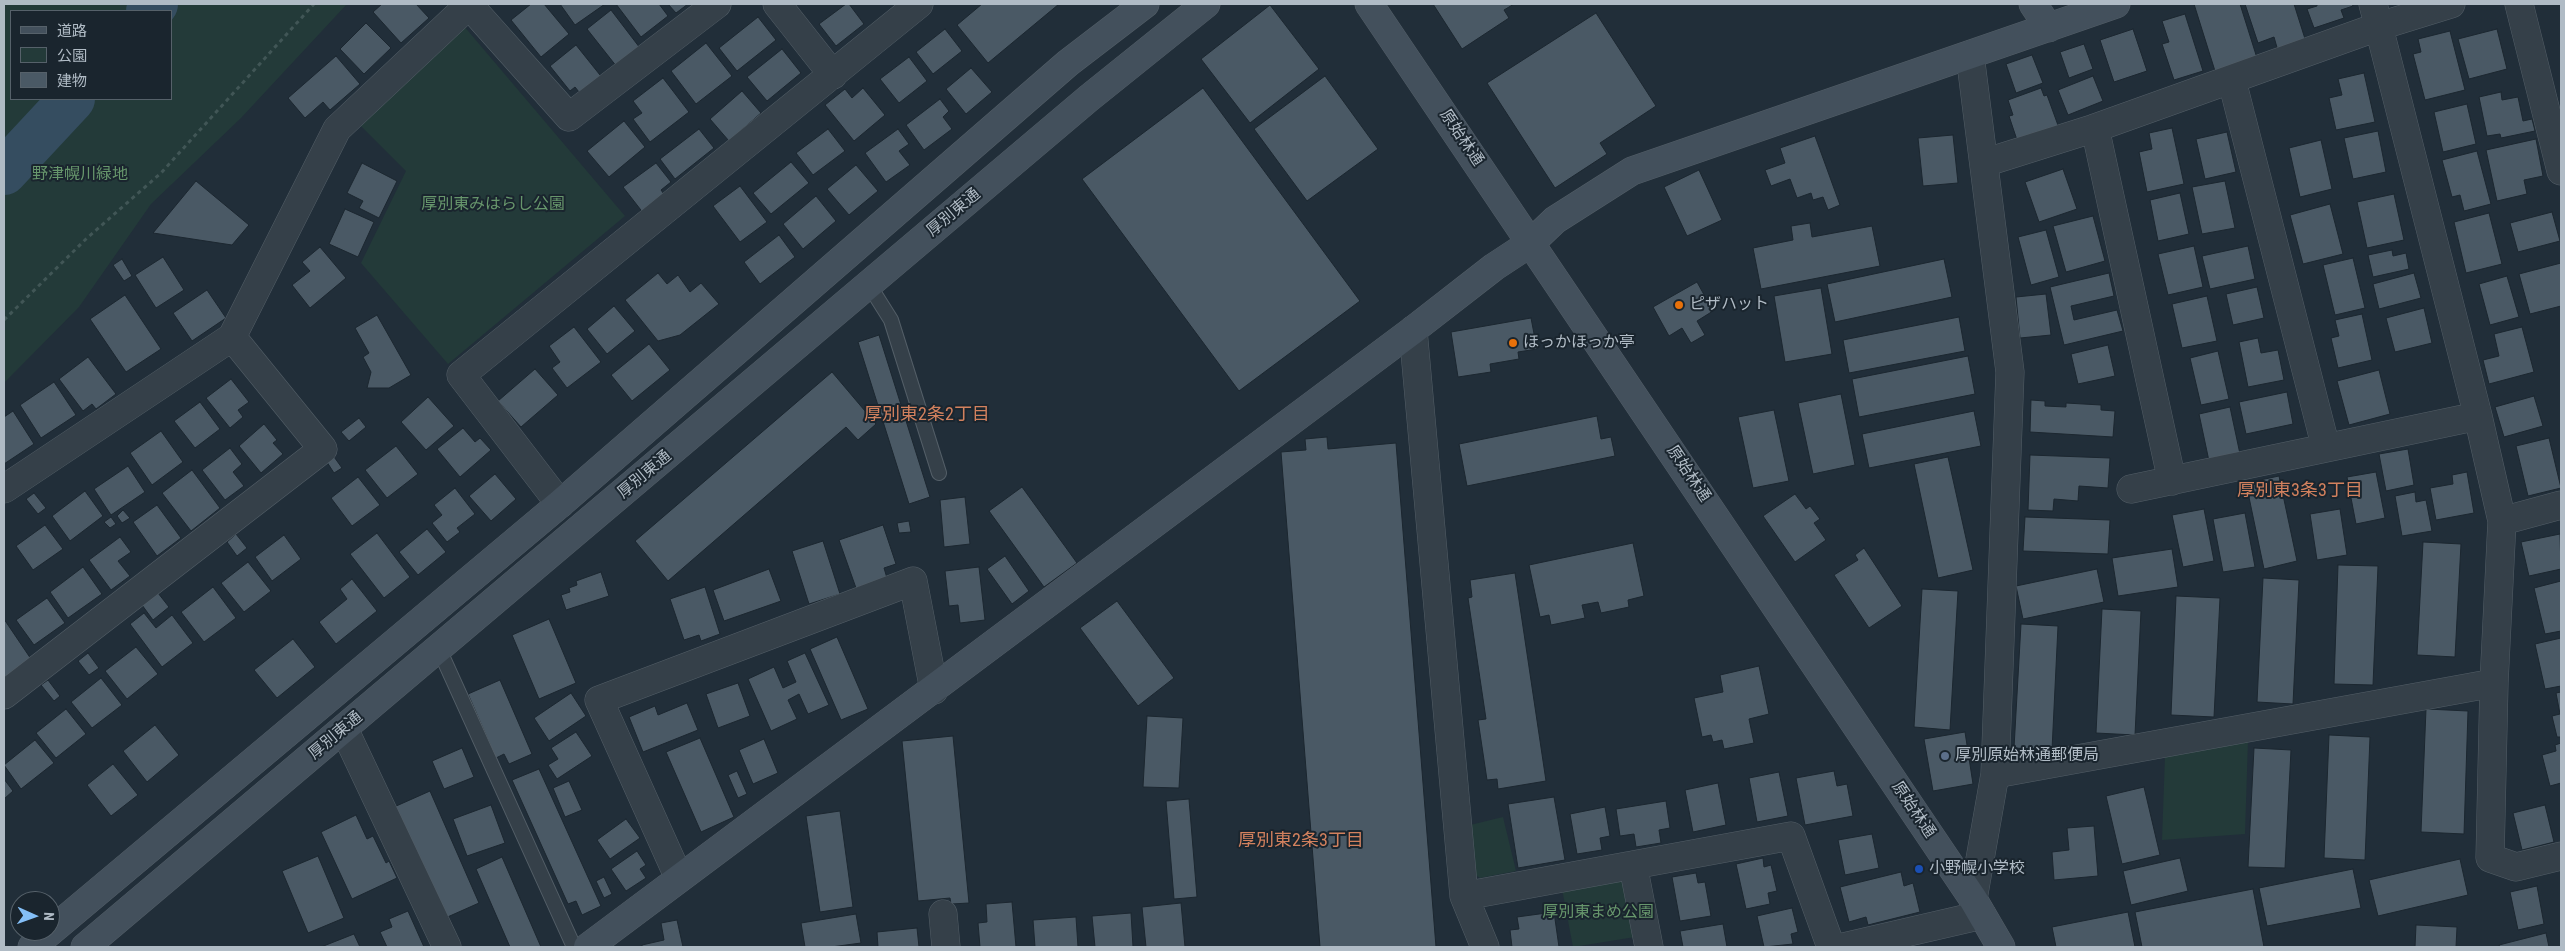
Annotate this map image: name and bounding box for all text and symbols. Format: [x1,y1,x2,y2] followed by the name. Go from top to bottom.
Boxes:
[10,10,172,100] legend
[57,22,87,40] text: 道路
[57,47,87,65] text: 公園
[57,72,87,90] text: 建物
[1435,106,1487,170] street label: 原始林通
[32,165,128,185] park label: 野津幌川緑地
[923,185,985,241] street label: 厚別東通
[421,195,565,215] park label: 厚別東みはらし公園
[1689,295,1769,315] place label: ピザハット
[1673,299,1685,311] marker: ピザハット
[1523,333,1635,353] place label: ほっかほっか亭
[1507,337,1519,349] marker: ほっかほっか亭
[864,404,990,426] district label: 厚別東2条2丁目
[1662,442,1714,506] street label: 原始林通
[614,447,676,503] street label: 厚別東通
[2237,480,2363,502] district label: 厚別東3条3丁目
[305,708,367,764] street label: 厚別東通
[1955,746,2099,766] place label: 厚別原始林通郵便局
[1939,750,1951,762] marker: 厚別原始林通郵便局
[1887,778,1939,842] street label: 原始林通
[1238,830,1364,852] district label: 厚別東2条3丁目
[1929,859,2025,879] place label: 小野幌小学校
[1913,863,1925,875] marker: 小野幌小学校
[10,891,60,941] north arrow
[1542,903,1654,923] park label: 厚別東まめ公園
[41,912,57,921] text: N

